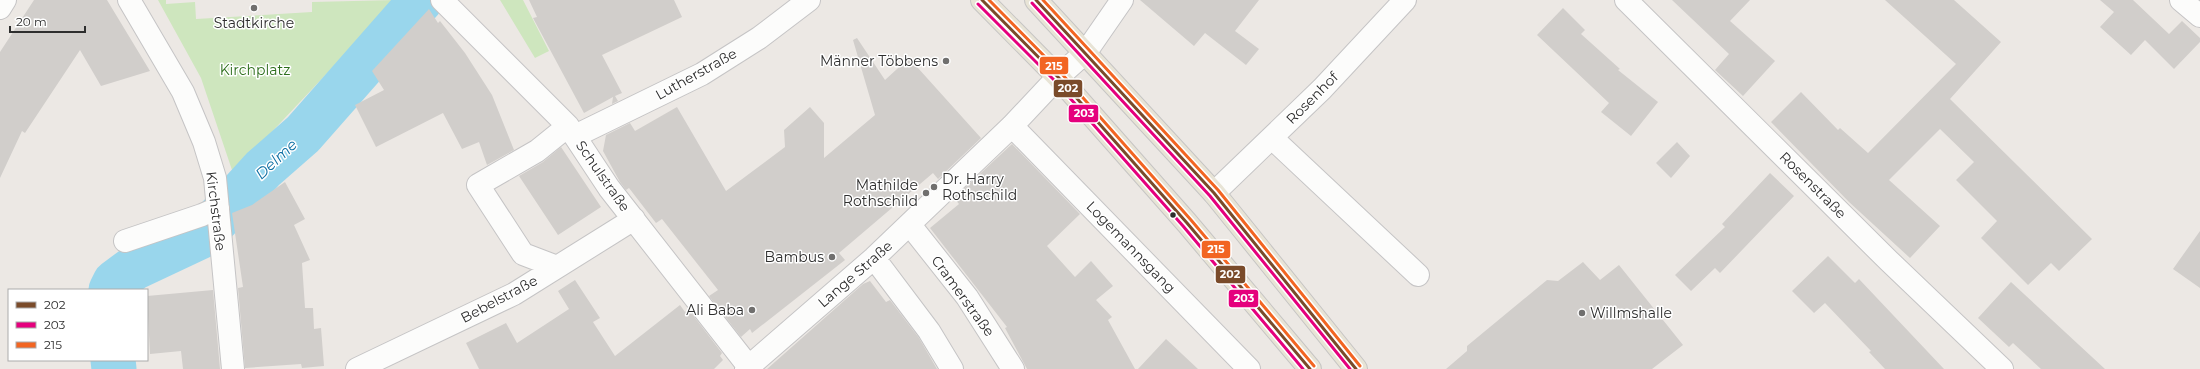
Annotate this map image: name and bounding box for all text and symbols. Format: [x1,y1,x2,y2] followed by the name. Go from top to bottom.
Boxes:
[249,3,259,13] marker: Stadtkirche
[10,8,85,34] scale bar
[16,14,47,29] text: 20 m
[214,14,294,32] place label: Stadtkirche
[652,44,740,104] street label: Lutherstraße
[820,52,938,70] place label: Männer Többens
[941,56,951,66] marker: Männer Többens
[1039,56,1069,75] line badge: 215
[1045,59,1063,73] text: 215
[220,61,290,79] park label: Kirchplatz
[1282,67,1343,128] street label: Rosenhof
[1053,79,1083,98] line badge: 202
[1058,81,1079,95] text: 202
[1068,104,1099,123] line badge: 203
[1074,106,1095,120] text: 203
[251,135,301,183] water label: Delme
[572,137,634,215] street label: Schulstraße
[1776,148,1850,222] street label: Rosenstraße
[202,170,230,252] street label: Kirchstraße
[942,170,1017,204] place label: Dr. Harry Rothschild
[843,176,918,210] place label: Mathilde Rothschild
[929,182,939,192] marker: Dr. Harry Rothschild
[921,188,931,198] marker: Mathilde Rothschild
[1083,197,1179,297] street label: Logemannsgang
[1168,210,1178,220] unlabelled marker
[814,237,896,311] street label: Lange Straße
[1201,240,1231,259] line badge: 215
[1207,242,1225,256] text: 215
[765,248,824,266] place label: Bambus
[827,252,837,262] marker: Bambus
[928,252,998,340] street label: Cramerstraße
[1215,265,1246,284] line badge: 202
[1220,267,1241,281] text: 202
[458,271,540,327] street label: Bebelstraße
[8,289,148,361] legend
[1228,289,1259,308] line badge: 203
[1234,291,1255,305] text: 203
[44,297,66,312] text: 202
[686,301,744,319] place label: Ali Baba
[1590,304,1672,322] place label: Willmshalle
[747,305,757,315] marker: Ali Baba
[1577,308,1587,318] marker: Willmshalle
[44,317,66,332] text: 203
[44,337,62,352] text: 215

